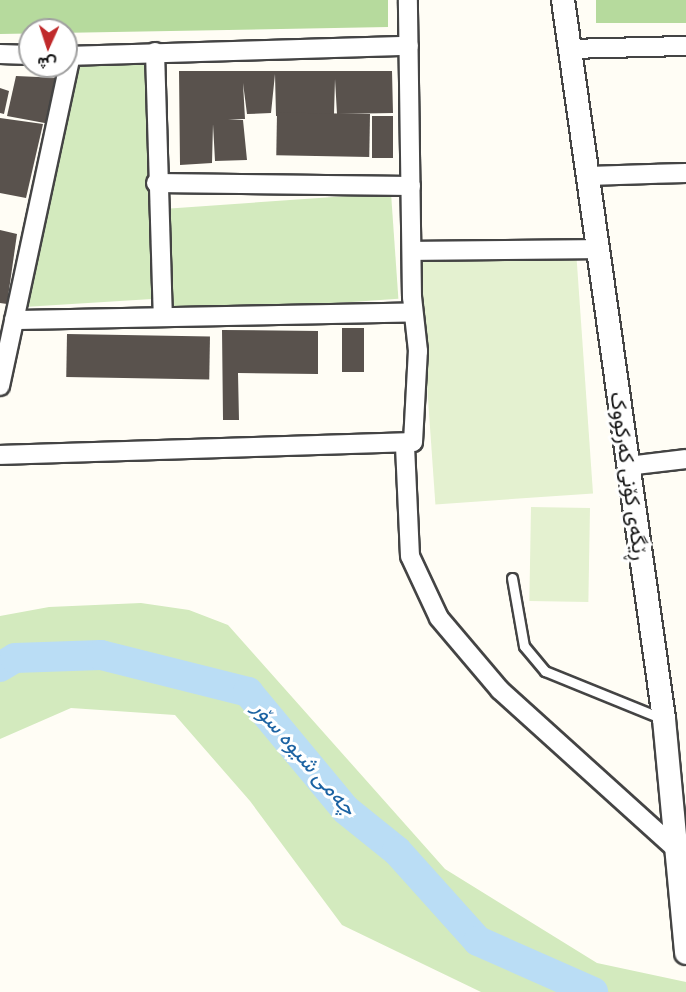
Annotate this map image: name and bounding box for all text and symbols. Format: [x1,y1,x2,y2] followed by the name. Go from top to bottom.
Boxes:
[18,18,78,78] north arrow
[37,52,57,75] text: ش
[605,390,653,562] street label: ڕێگەی کۆنی کەرکووک
[248,695,362,821] water label: چەمی شیوە سۆر

